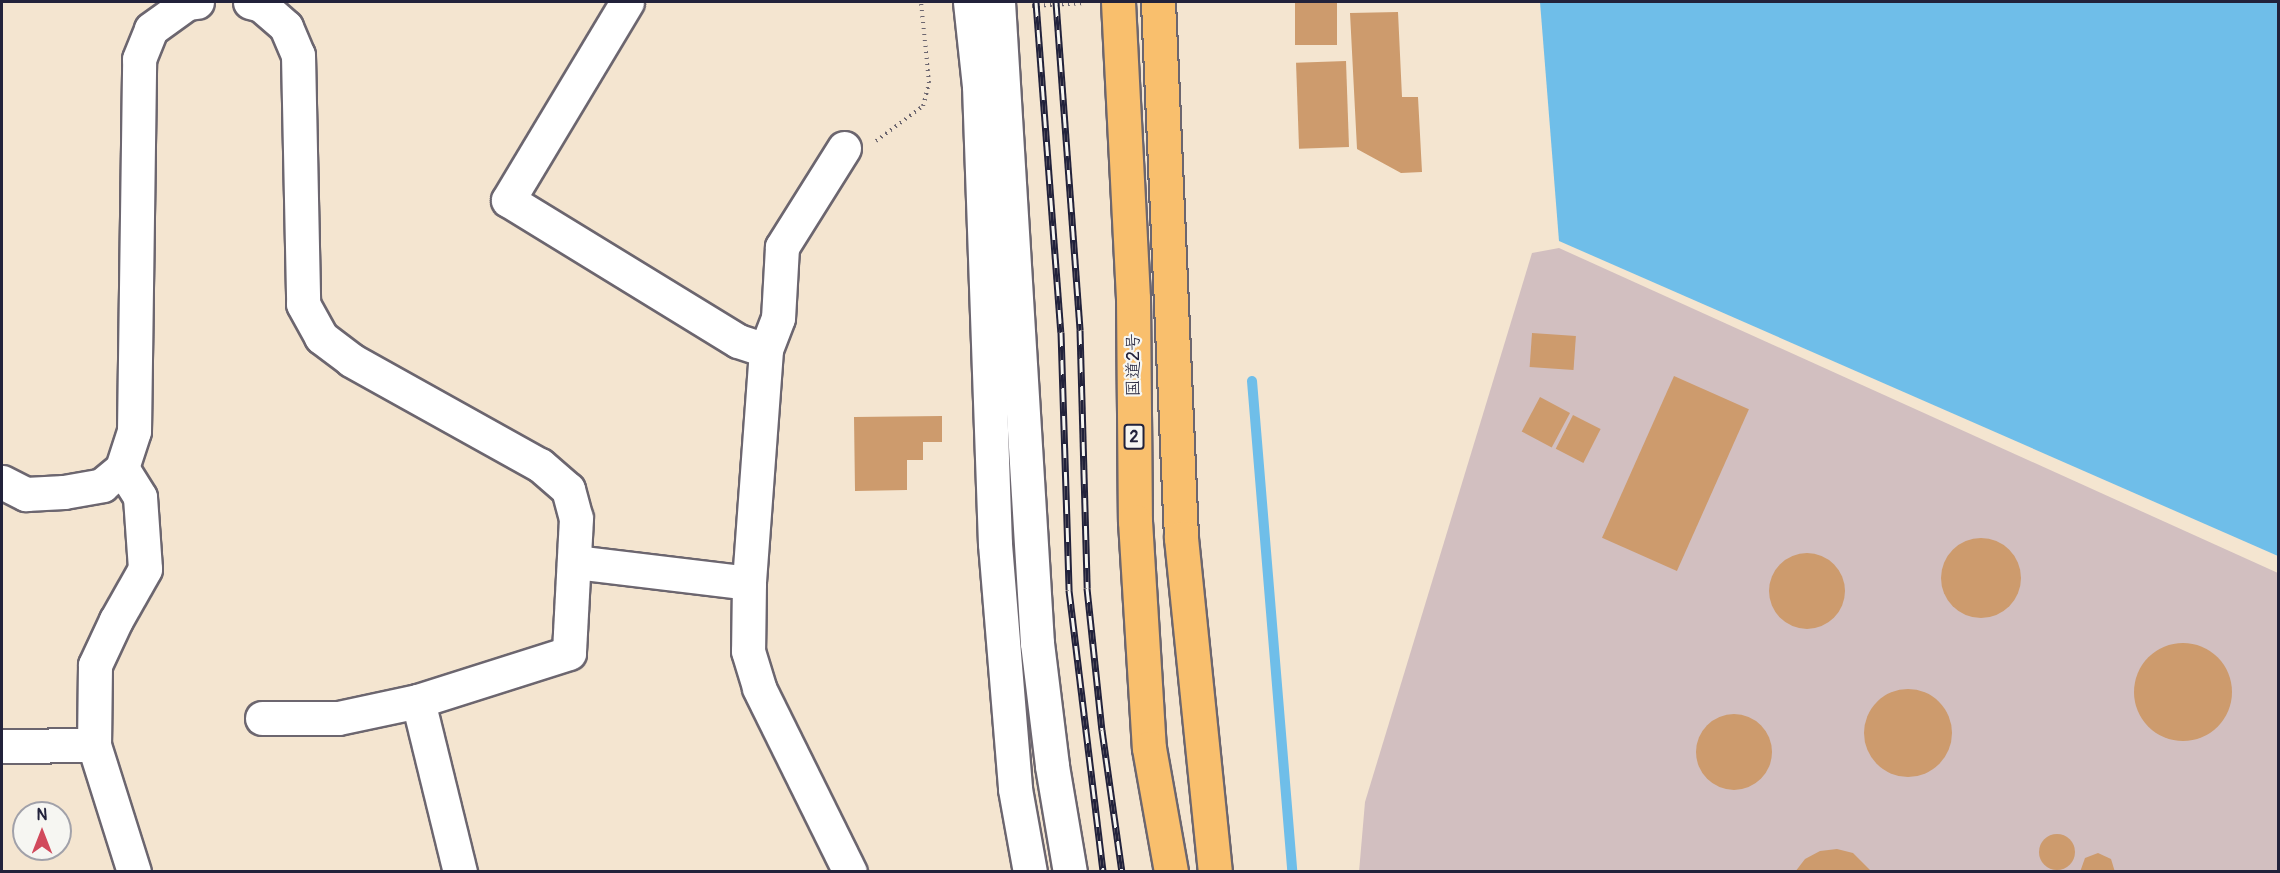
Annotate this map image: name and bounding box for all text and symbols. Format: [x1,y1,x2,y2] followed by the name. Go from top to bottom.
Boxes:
[1123,333,1145,397] street label: 国道2号
[1124,424,1144,450] road number: 2
[12,801,72,861] north arrow
[37,805,47,825] text: N

